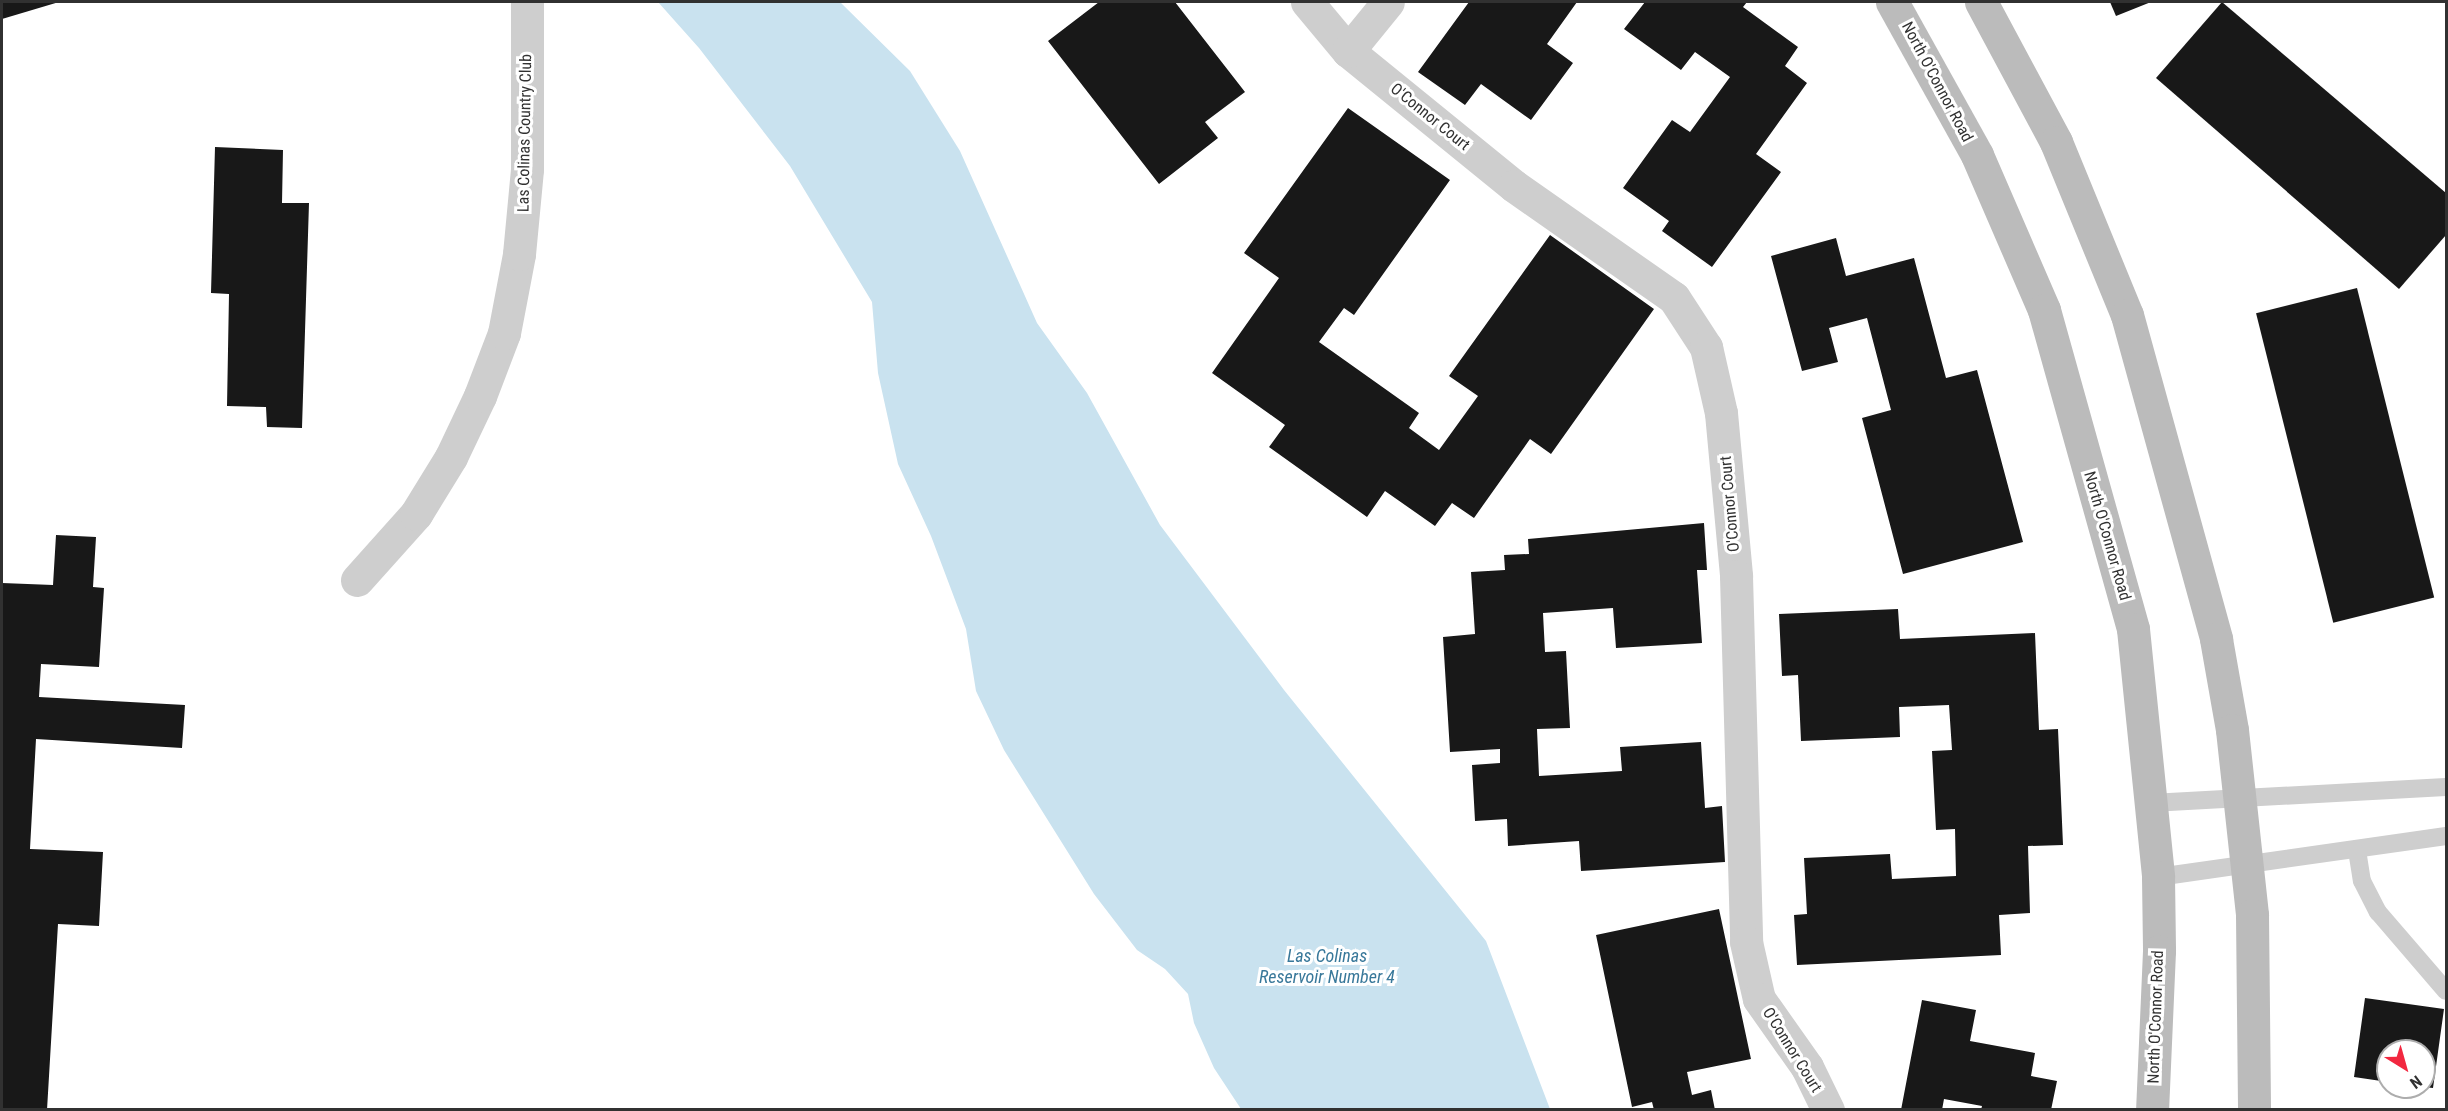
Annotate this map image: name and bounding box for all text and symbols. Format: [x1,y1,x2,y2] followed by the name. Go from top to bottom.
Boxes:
[1897,19,1977,145] street label: North O'Connor Road
[514,54,536,212] street label: Las Colinas Country Club
[1386,79,1474,155] street label: O'Connor Court
[1716,455,1744,553] street label: O'Connor Court
[2079,469,2135,603] street label: North O'Connor Road
[1259,946,1395,988] water label: Las Colinas Reservoir Number 4
[2144,950,2168,1084] street label: North O'Connor Road
[1758,1004,1826,1096] street label: O'Connor Court
[2376,1039,2436,1099] north arrow
[2406,1072,2426,1093] text: N

